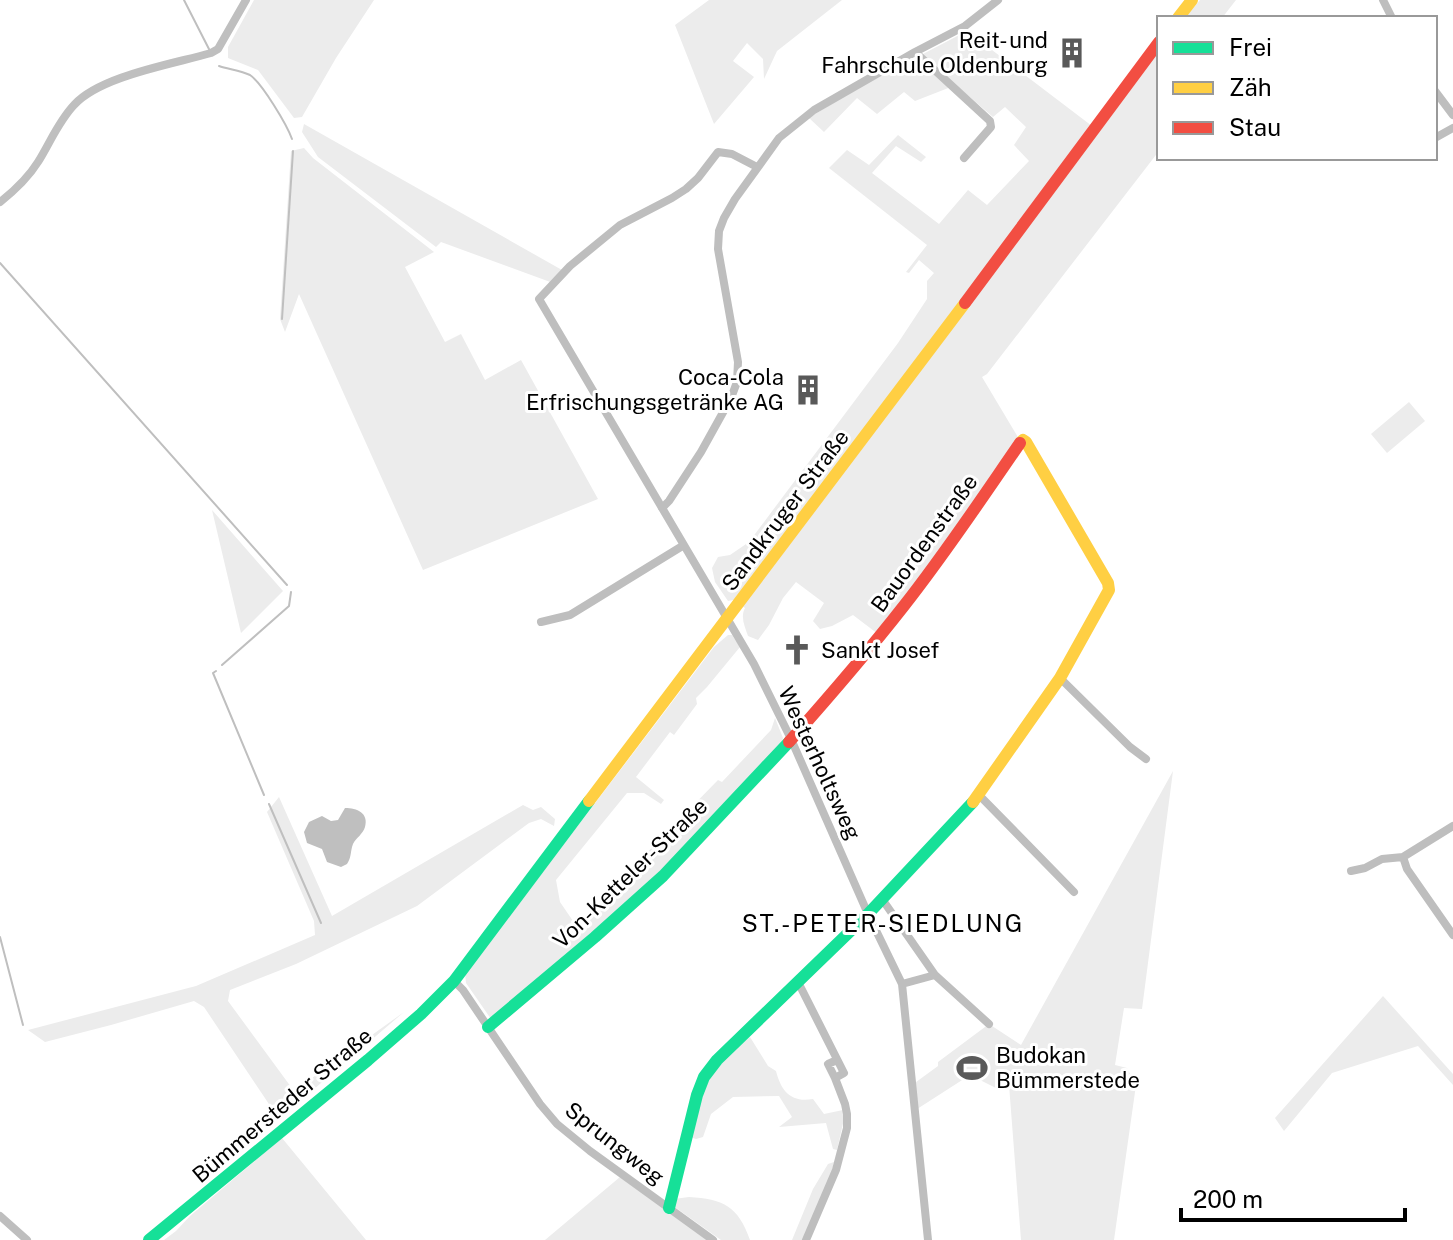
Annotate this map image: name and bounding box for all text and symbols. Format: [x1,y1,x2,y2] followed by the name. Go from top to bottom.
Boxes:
[1157,16,1437,160] legend
[821,27,1048,78] place label: Reit- und Fahrschule Oldenburg
[1229,33,1272,61] text: Frei
[1055,36,1089,70] building icon: Reit- und Fahrschule Oldenburg
[1229,73,1272,101] text: Zäh
[1229,113,1281,141] text: Stau
[526,364,784,415] place label: Coca-Cola Erfrischungsgetränke AG
[791,373,825,407] building icon: Coca-Cola Erfrischungsgetränke AG
[716,424,854,596] street label: Sandkruger Straße
[865,469,983,617] street label: Bauordenstraße
[780,633,814,667] church icon: Sankt Josef
[821,637,940,663] place label: Sankt Josef
[773,682,867,844] street label: Westerholtsweg
[547,793,713,953] street label: Von-Ketteler-Straße
[742,909,1024,937] district label: ST.-PETER-SIEDLUNG
[187,1022,377,1188] street label: Bümmersteder Straße
[996,1042,1140,1093] place label: Budokan Bümmerstede
[955,1051,989,1085] sports icon: Budokan Bümmerstede
[560,1096,670,1190] street label: Sprungweg
[1181,1172,1405,1222] scale bar
[1193,1185,1263,1213] text: 200 m

